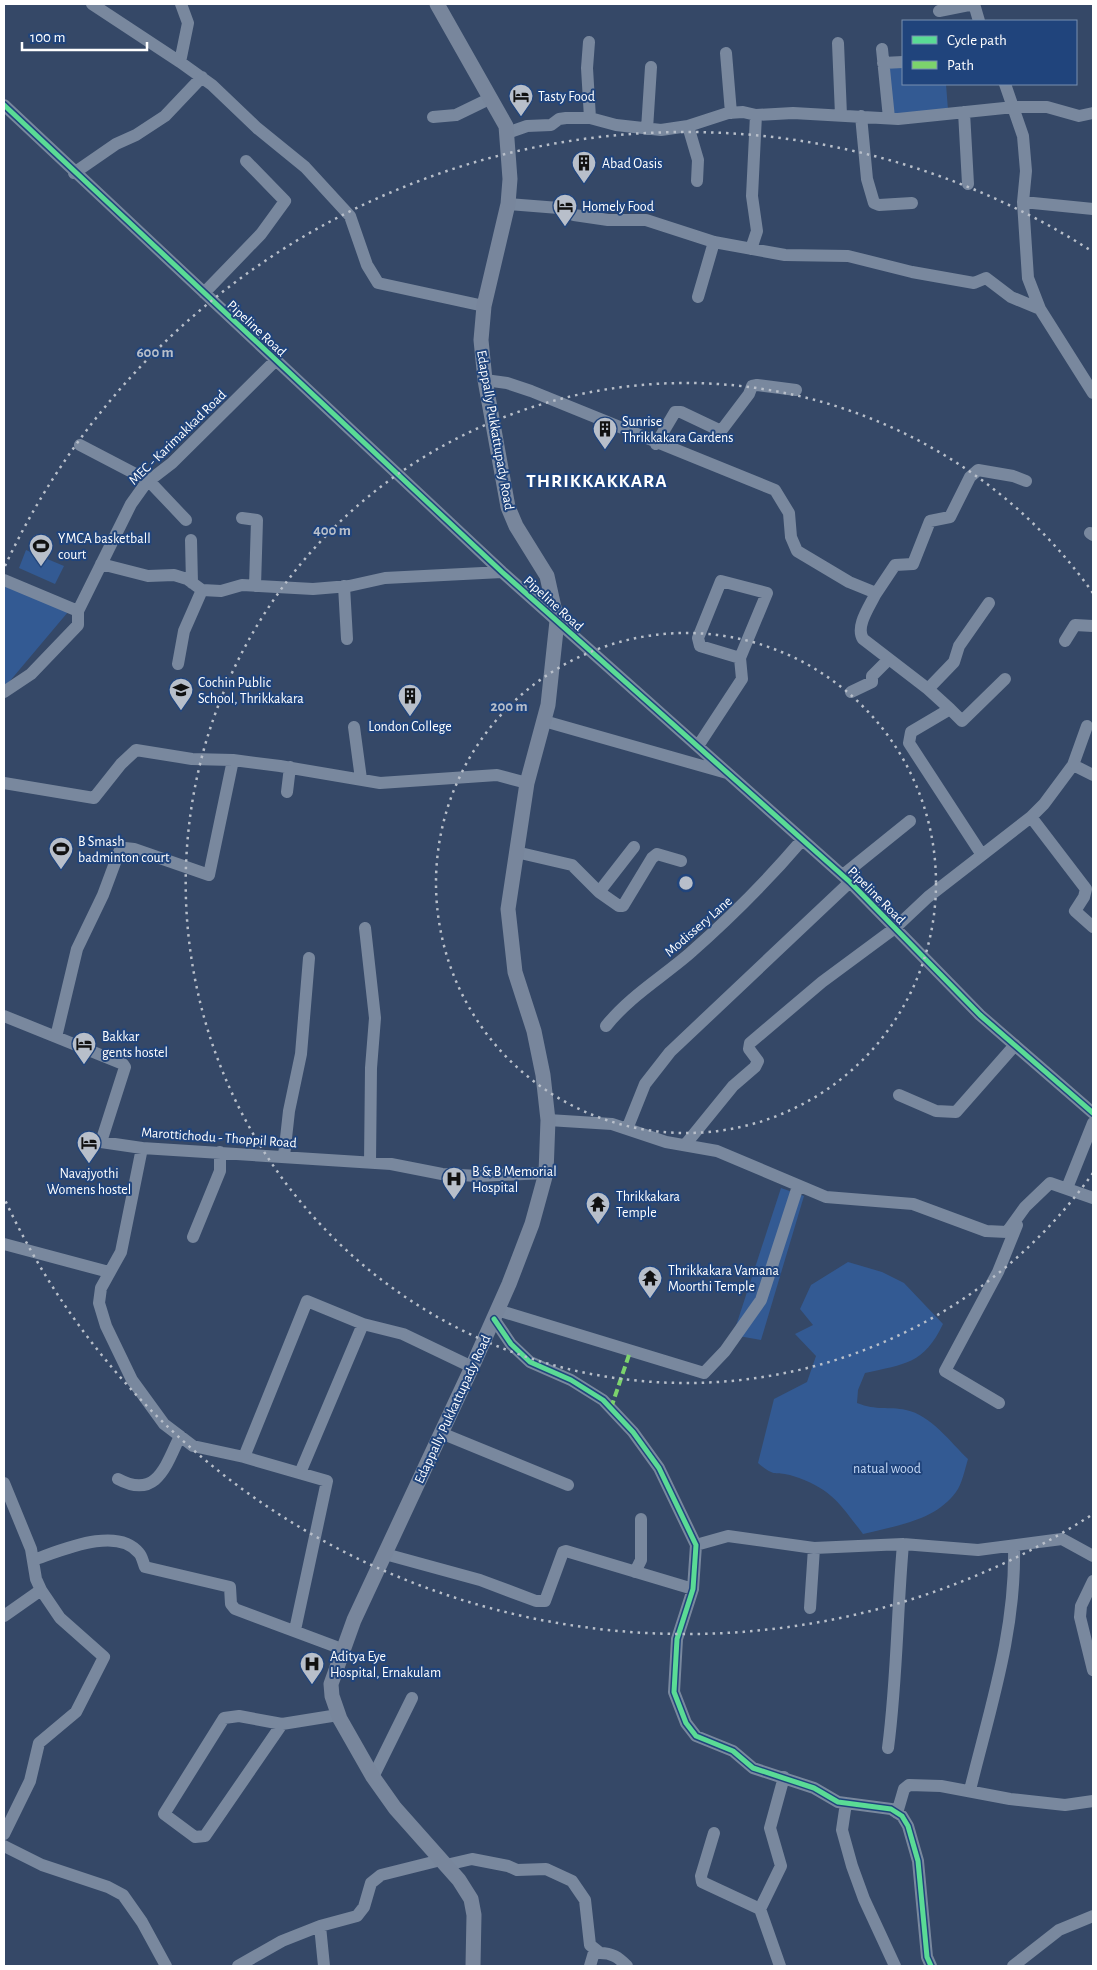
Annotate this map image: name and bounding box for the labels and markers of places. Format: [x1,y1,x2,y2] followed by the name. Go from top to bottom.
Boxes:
[508,83,534,117] hotel icon: Tasty Food
[538,90,595,104] place label: Tasty Food
[571,150,597,184] building icon: Abad Oasis
[602,157,662,171] place label: Abad Oasis
[552,193,578,227] hotel icon: Homely Food
[582,200,654,214] place label: Homely Food
[622,415,734,445] place label: Sunrise Thrikkakara Gardens
[592,416,618,450] building icon: Sunrise Thrikkakara Gardens
[58,532,151,562] place label: YMCA basketball court
[28,533,54,567] sports icon: YMCA basketball court
[198,676,304,706] place label: Cochin Public School, Thrikkakara
[168,677,194,711] school or university icon: Cochin Public School, Thrikkakara
[397,683,423,717] building icon: London College
[368,720,452,734] place label: London College
[78,835,170,865] place label: B Smash badminton court
[48,836,74,870] sports icon: B Smash badminton court
[677,874,695,892] centre of rings
[102,1030,168,1060] place label: Bakkar gents hostel
[71,1031,97,1065] hotel icon: Bakkar gents hostel
[76,1130,102,1164] hotel icon: Navajyothi Womens hostel
[472,1165,557,1195] place label: B & B Memorial Hospital
[441,1166,467,1200] hospital icon: B & B Memorial Hospital
[47,1167,131,1197] place label: Navajyothi Womens hostel
[616,1190,681,1220] place label: Thrikkakara Temple
[585,1191,611,1225] temple icon: Thrikkakara Temple
[668,1264,780,1294] place label: Thrikkakara Vamana Moorthi Temple
[637,1265,663,1299] temple icon: Thrikkakara Vamana Moorthi Temple
[330,1650,441,1680] place label: Aditya Eye Hospital, Ernakulam
[299,1651,325,1685] hospital icon: Aditya Eye Hospital, Ernakulam

